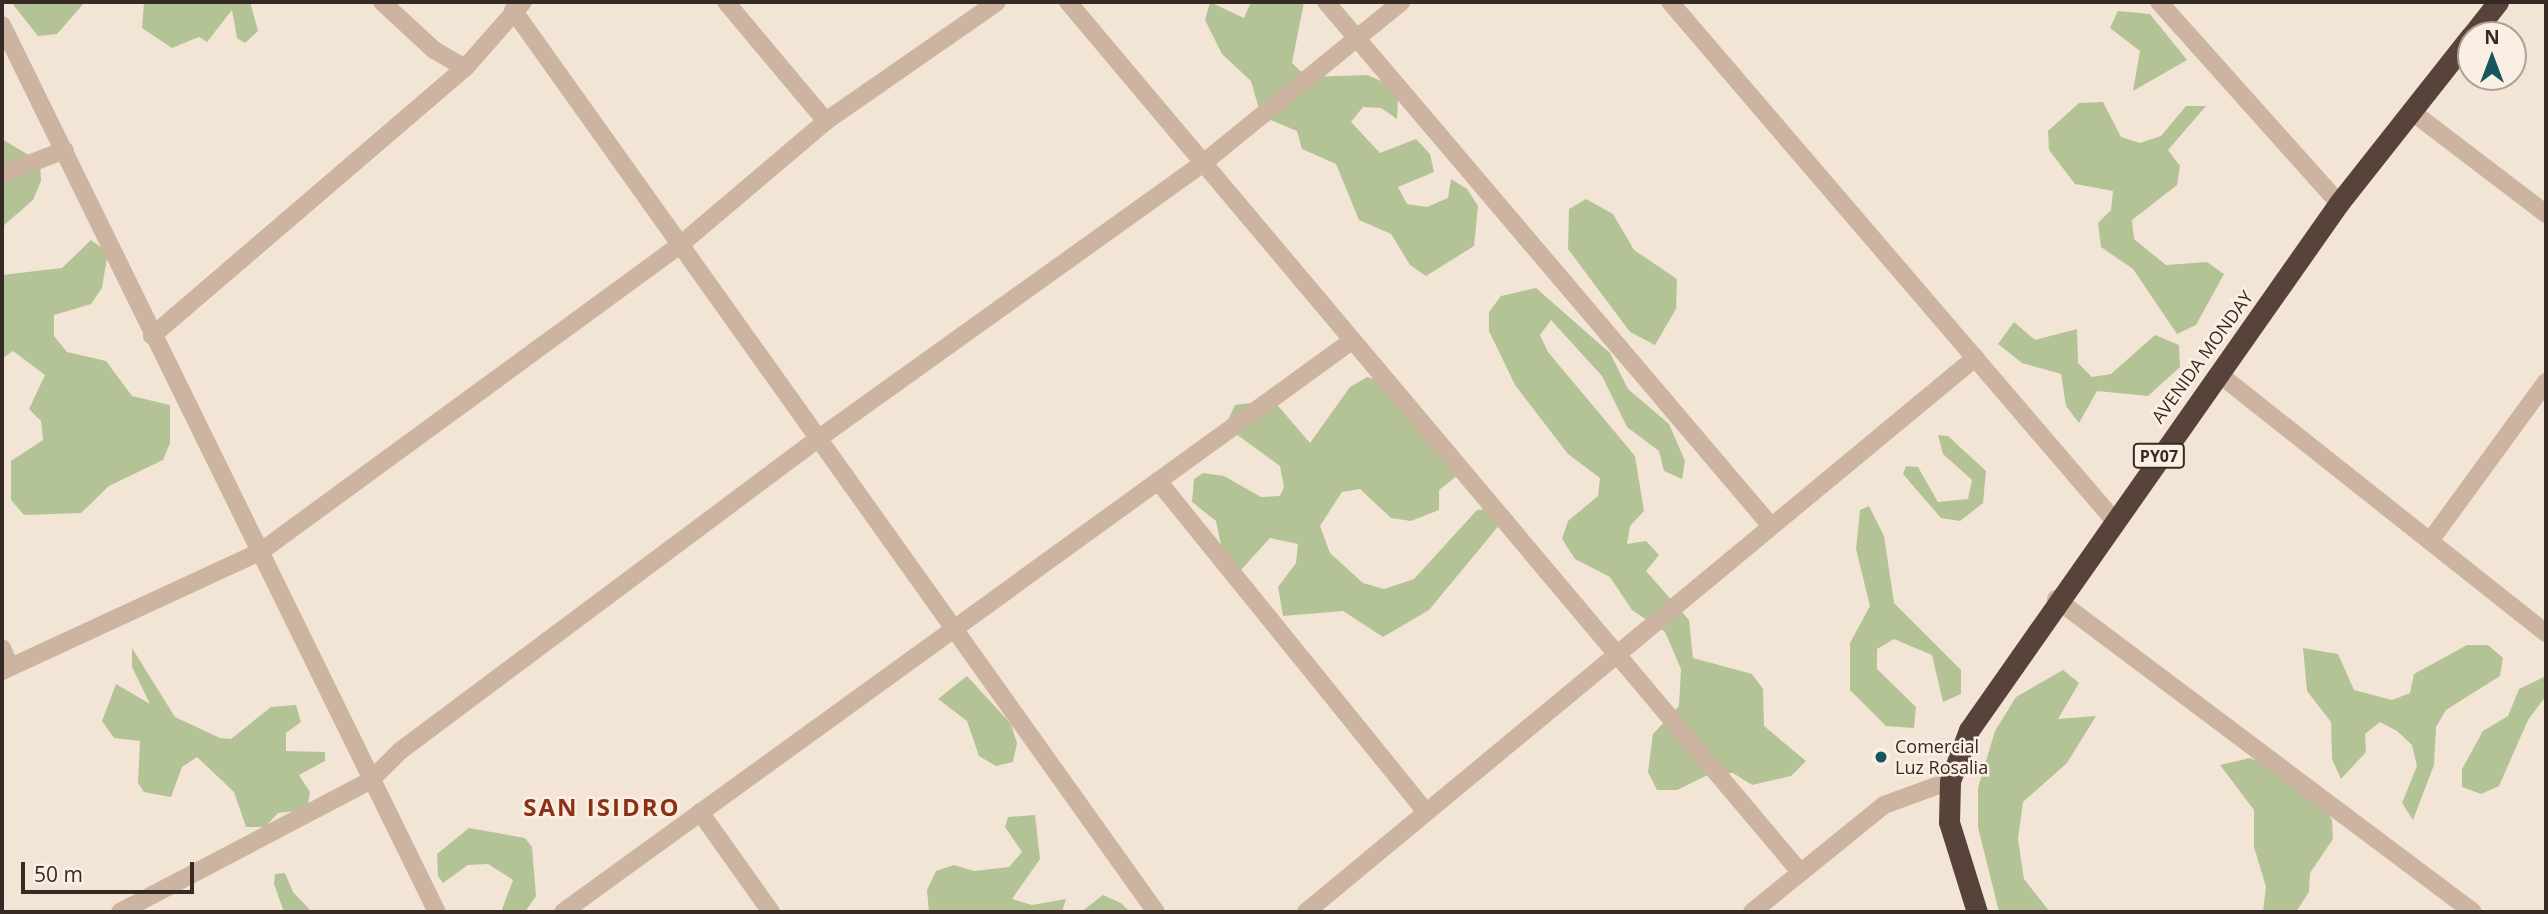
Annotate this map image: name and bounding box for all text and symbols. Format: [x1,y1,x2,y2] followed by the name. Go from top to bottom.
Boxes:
[2457,21,2527,91] north arrow
[2484,24,2500,50] text: N
[2147,287,2257,427] street label: AVENIDA MONDAY
[2133,444,2185,468] road number: PY07
[1895,736,1988,778] place label: Comercial Luz Rosalia
[1873,749,1889,765] marker: Comercial Luz Rosalia
[525,793,679,821] district label: SAN ISIDRO
[24,848,198,892] scale bar
[34,860,83,888] text: 50 m

